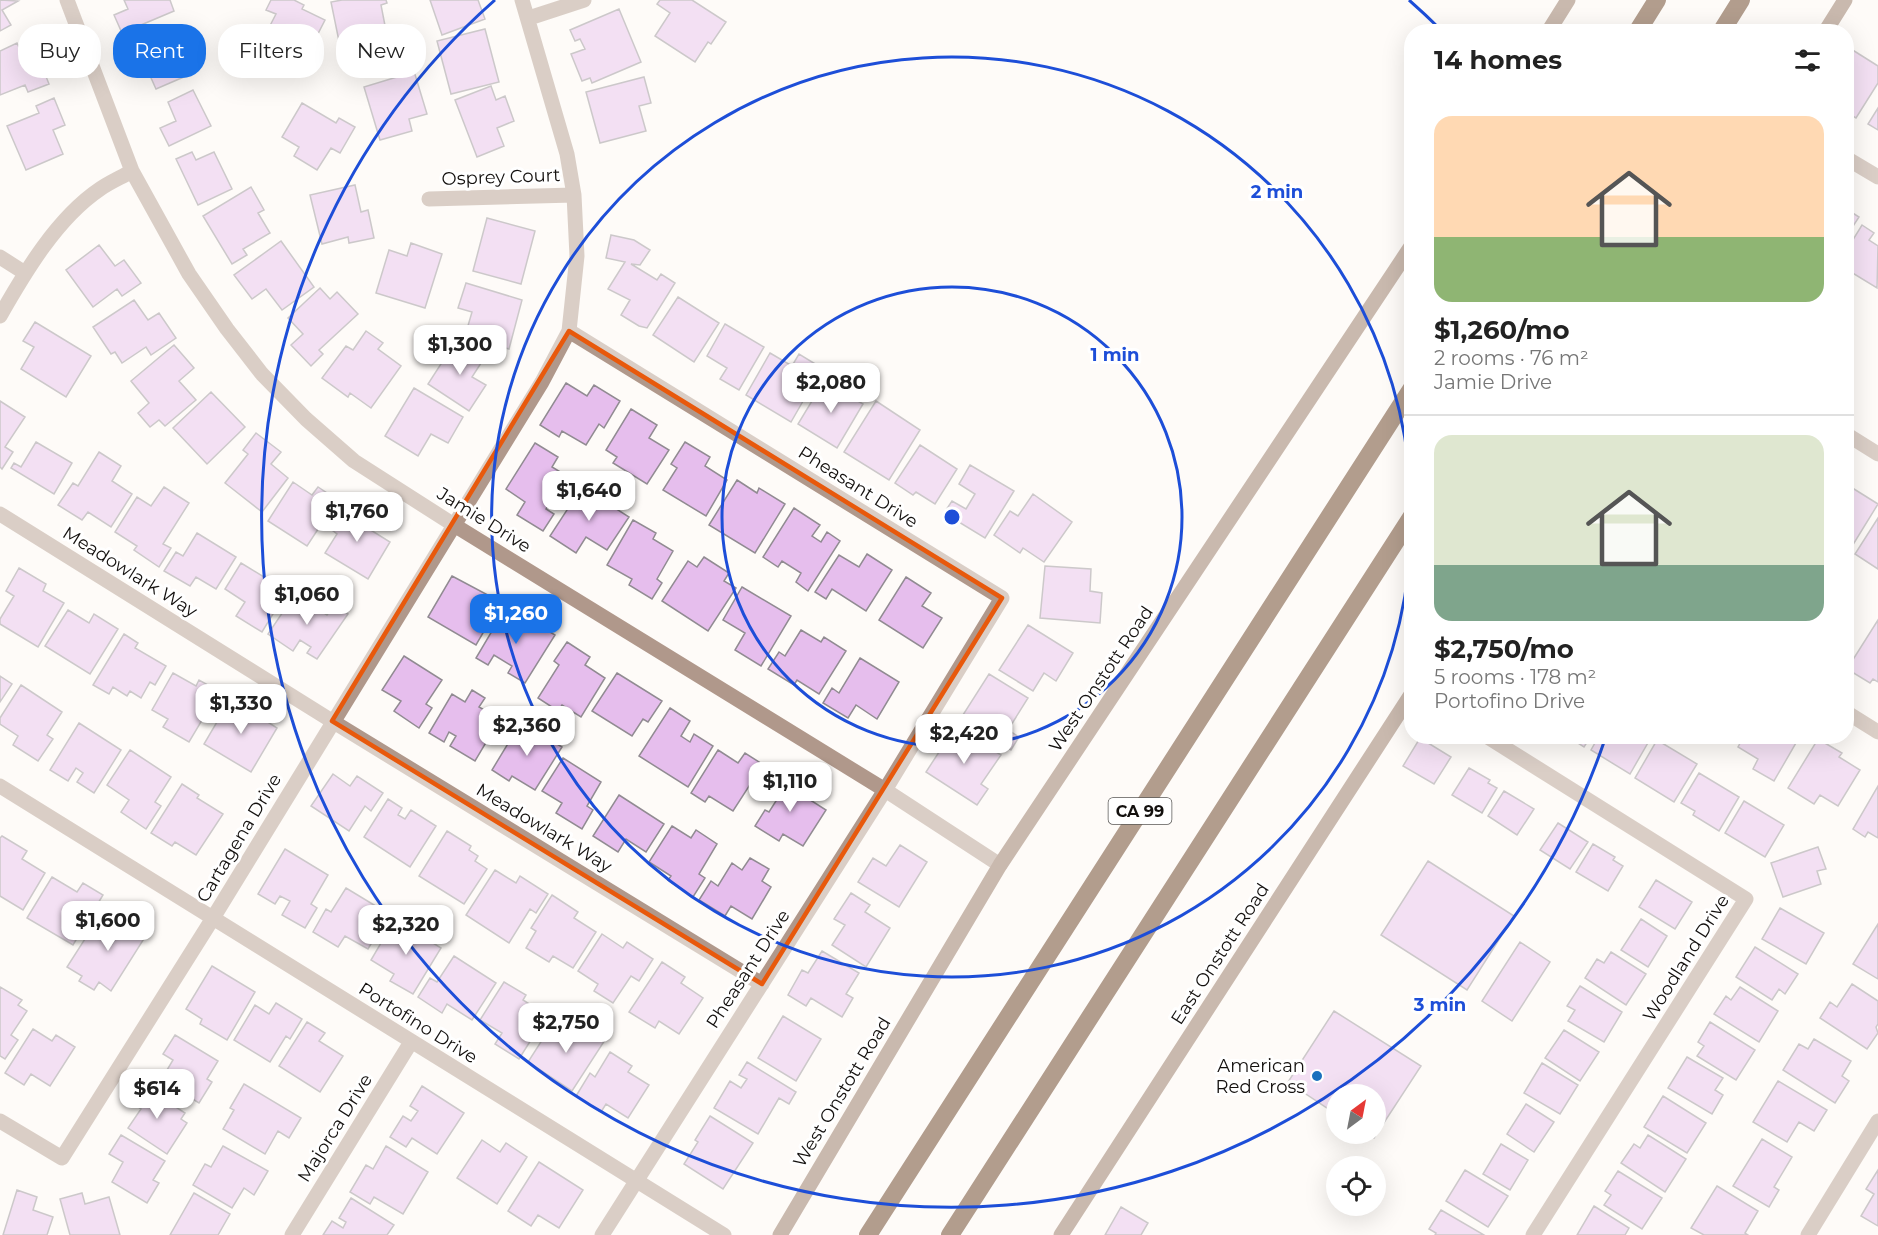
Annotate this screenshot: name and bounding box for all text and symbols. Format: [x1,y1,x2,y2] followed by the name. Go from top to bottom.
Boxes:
[18,24,101,78] chip: Buy
[113,24,206,78] chip: Rent
[218,24,324,78] chip: Filters
[336,24,426,78] chip: New
[1434,44,1562,76] text: 14 homes
[1791,44,1824,77] icon: filters
[1575,155,1683,263] icon: home
[441,164,561,190] street label: Osprey Court
[1251,181,1303,203] text: 2 min
[1434,314,1570,346] text: $1,260/mo
[411,325,509,376] pin: $1,300
[428,332,492,356] text: $1,300
[1091,344,1139,366] text: 1 min
[1434,346,1589,370] text: 2 rooms · 76 m²
[782,363,880,414] pin: $2,080
[796,370,866,394] text: $2,080
[1434,370,1552,394] text: Jamie Drive
[794,441,922,533] street label: Pheasant Drive
[540,471,638,522] pin: $1,640
[1575,474,1683,582] icon: home
[556,478,622,502] text: $1,640
[432,482,535,558] street label: Jamie Drive
[308,492,406,543] pin: $1,760
[325,499,389,523] text: $1,760
[942,507,962,527] centre of rings
[59,522,202,622] street label: Meadowlark Way
[258,575,356,626] pin: $1,060
[274,582,340,606] text: $1,060
[467,594,565,645] pin: $1,260
[484,601,548,625] text: $1,260
[1044,602,1158,756] street label: West Onstott Road
[1434,633,1574,665] text: $2,750/mo
[1434,665,1596,689] text: 5 rooms · 178 m²
[192,684,290,735] pin: $1,330
[1434,689,1585,713] text: Portofino Drive
[210,691,273,715] text: $1,330
[478,706,576,757] pin: $2,360
[493,713,561,737] text: $2,360
[915,714,1013,765] pin: $2,420
[929,721,999,745] text: $2,420
[741,762,839,813] pin: $1,110
[763,769,817,793] text: $1,110
[192,770,286,906] street label: Cartagena Drive
[472,779,616,877] street label: Meadowlark Way
[1108,798,1172,824] road number: CA 99
[1166,879,1274,1029] street label: East Onstott Road
[1638,890,1734,1026] street label: Woodland Drive
[59,901,157,952] pin: $1,600
[357,905,455,956] pin: $2,320
[701,905,795,1032] street label: Pheasant Drive
[75,908,141,932] text: $1,600
[372,912,440,936] text: $2,320
[355,978,482,1068] street label: Portofino Drive
[1413,994,1466,1016] text: 3 min
[517,1003,615,1054] pin: $2,750
[532,1010,600,1034] text: $2,750
[788,1013,896,1171] street label: West Onstott Road
[1216,1055,1305,1098] place label: American Red Cross
[121,1069,193,1120] pin: $614
[1310,1069,1324,1083] marker: American Red Cross
[293,1070,377,1186] street label: Majorca Drive
[133,1076,181,1100] text: $614
[1326,1084,1386,1144] north arrow
[1326,1084,1386,1216] map controls
[1326,1156,1386,1216] button: locate

